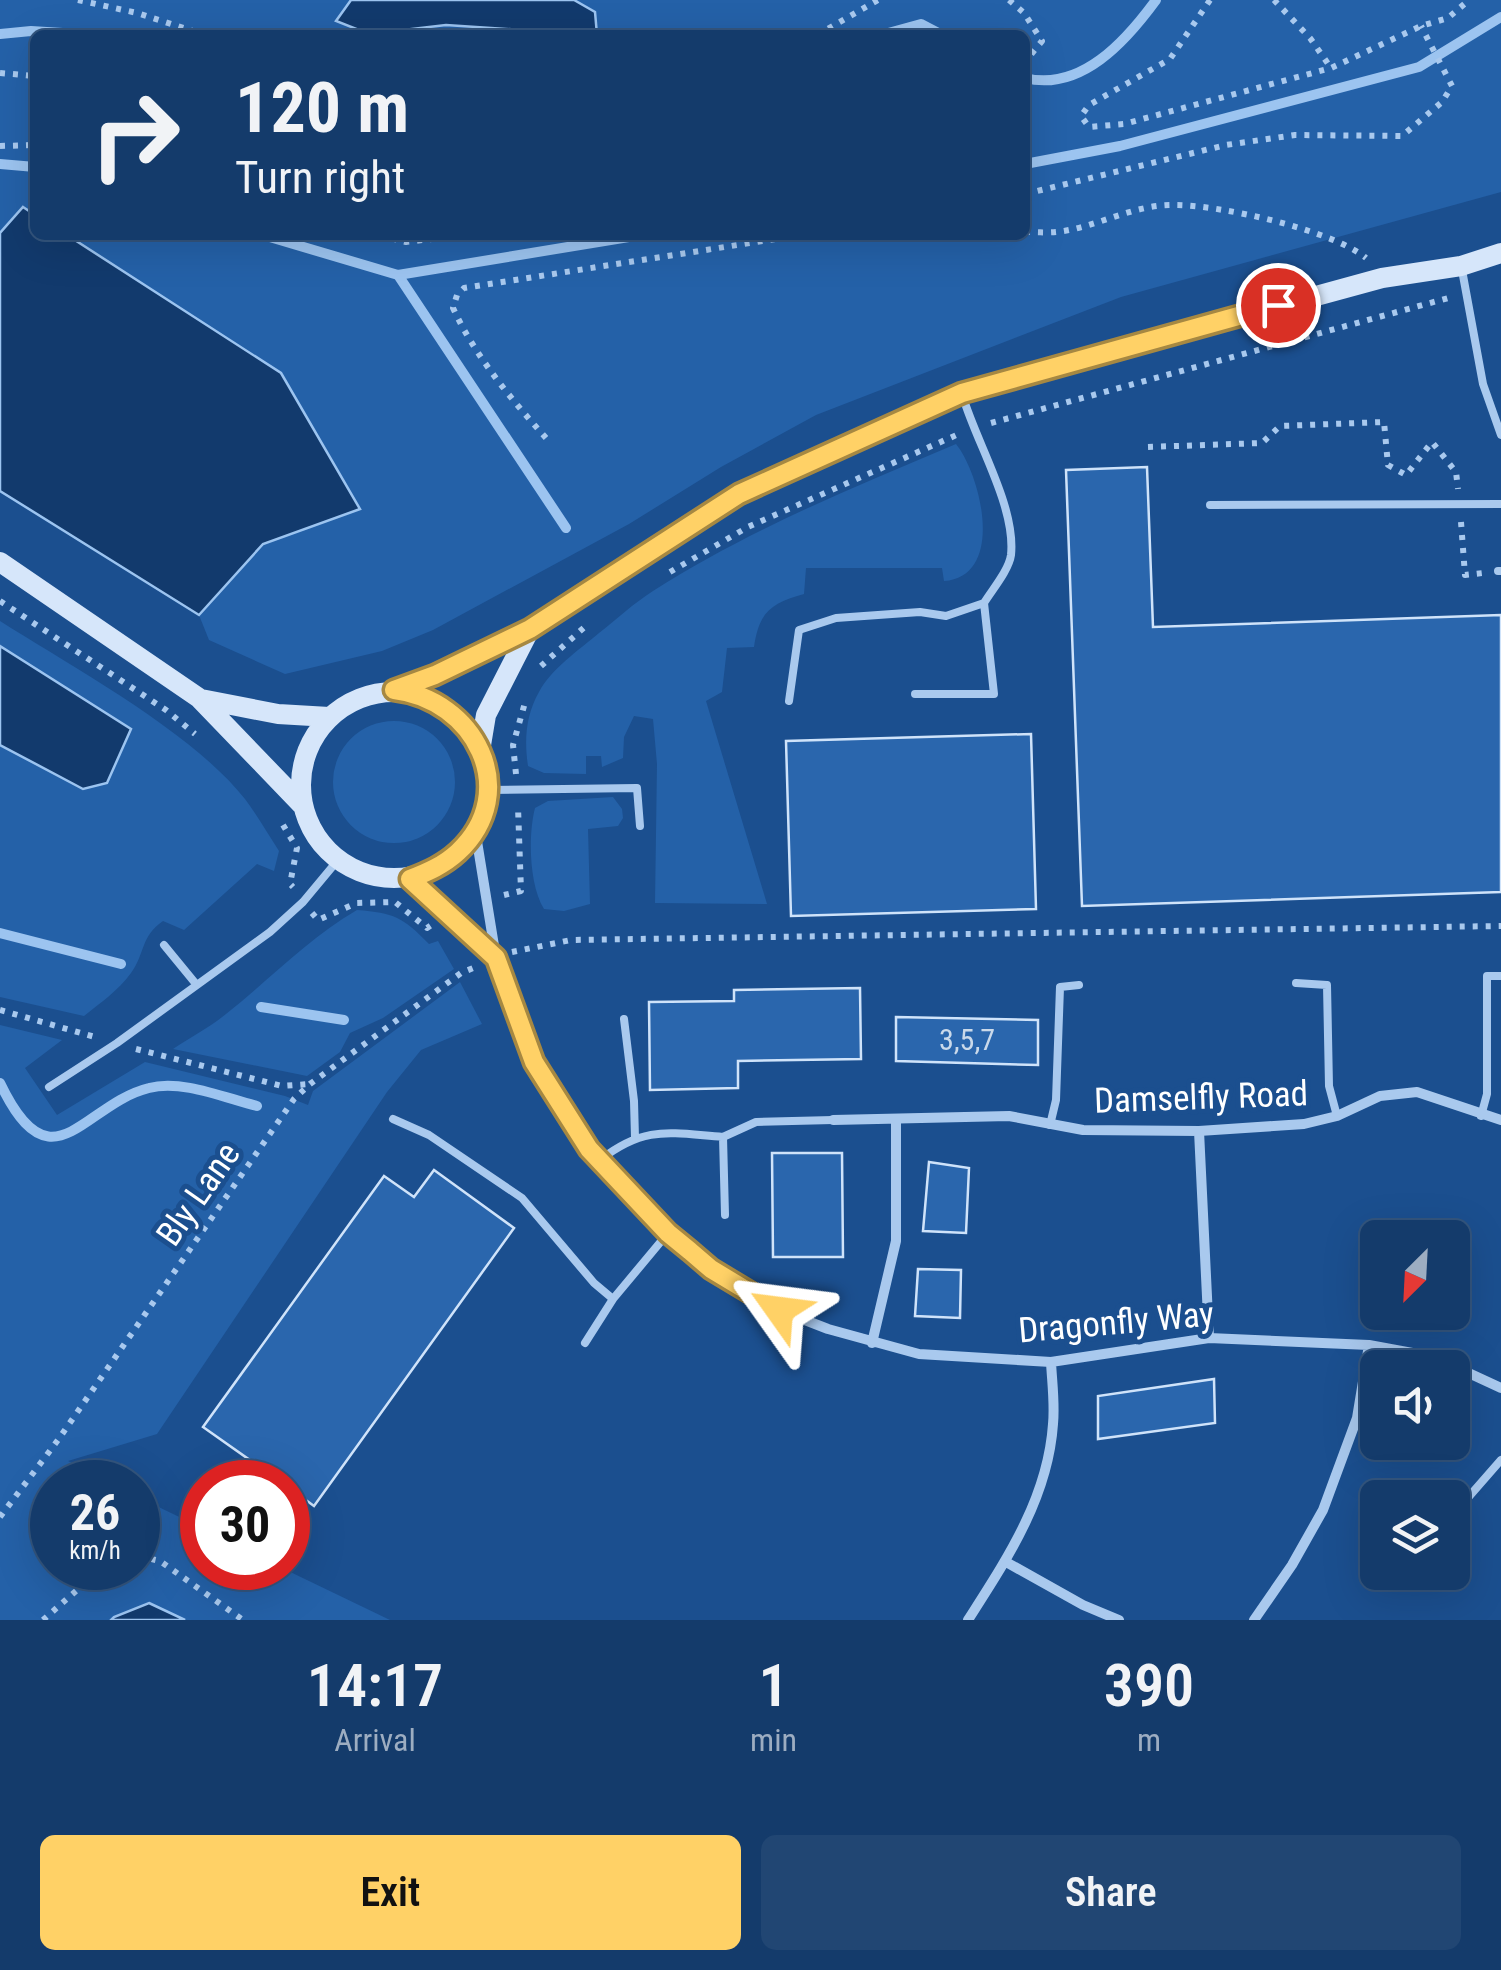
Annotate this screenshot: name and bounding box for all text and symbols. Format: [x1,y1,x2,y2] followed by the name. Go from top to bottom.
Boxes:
[235,67,409,149] text: 120 m
[70,70,200,200] icon: right
[235,151,405,204] text: Turn right
[1236,263,1321,348] pin
[1251,278,1306,333] icon: arrive
[939,1022,995,1057] house number: 3,5,7
[1093,1073,1309,1122] street label: Damselfly Road
[148,1135,249,1254] street label: Bly Lane
[1360,1220,1470,1330] north arrow
[1360,1220,1470,1590] map controls
[727,1258,831,1362] position arrow
[1017,1294,1215,1351] street label: Dragonfly Way
[1360,1350,1470,1460] button: sound
[180,1460,310,1590] speed limit sign: 30
[1360,1480,1470,1590] button: layers
[70,1484,120,1542] text: 26
[69,1536,121,1565] text: km/h
[307,1650,443,1721] text: 14:17
[758,1650,789,1721] text: 1
[1104,1650,1194,1721] text: 390
[334,1721,416,1759] text: Arrival
[750,1721,797,1759] text: min
[1137,1721,1161,1759] text: m
[40,1835,741,1950] button: Exit
[761,1835,1461,1950] button: Share

